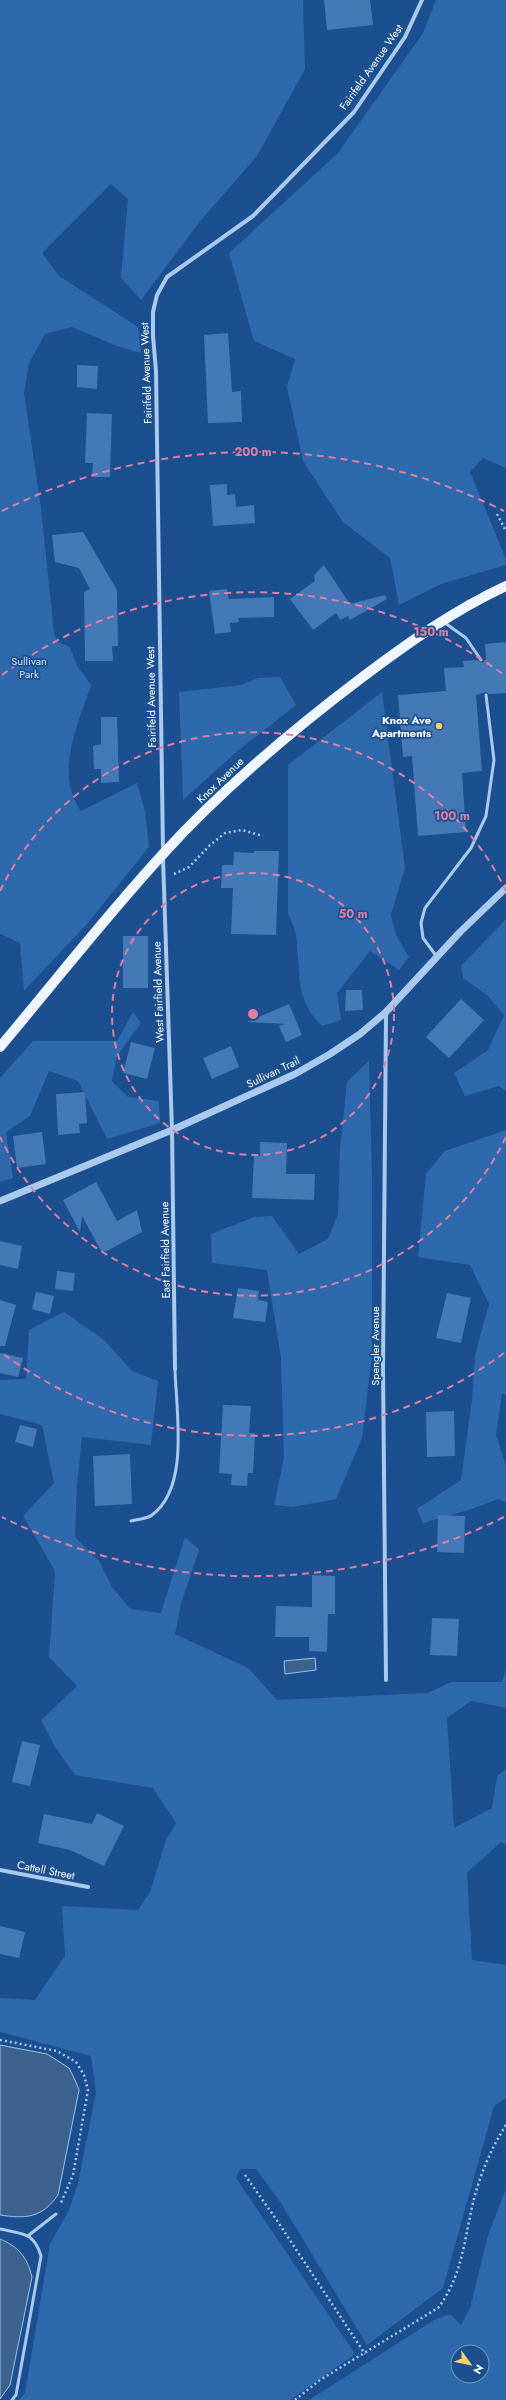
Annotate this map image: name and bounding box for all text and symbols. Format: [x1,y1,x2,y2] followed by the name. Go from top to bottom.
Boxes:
[335,21,407,113] street label: Fairifeld Avenue West
[136,322,156,424] street label: Fairifeld Avenue West
[234,443,272,461] text: 200 m
[413,623,449,641] text: 150 m
[142,646,160,748] street label: Fairifeld Avenue West
[11,653,47,682] park label: Sullivan Park
[371,712,431,741] place label: Knox Ave Apartments
[434,721,444,731] marker: Knox Ave Apartments
[193,753,247,807] street label: Knox Avenue
[434,807,470,825] text: 100 m
[338,905,368,923] text: 50 m
[148,941,168,1043] street label: West Fairfield Avenue
[246,1007,260,1021] centre of rings
[244,1052,302,1092] street label: Sullivan Trail
[156,1201,174,1299] street label: East Fairfield Avenue
[367,1306,383,1386] street label: Spengler Avenue
[16,1857,77,1883] street label: Cattell Street
[450,2344,490,2384] north arrow
[469,2361,487,2377] text: N

